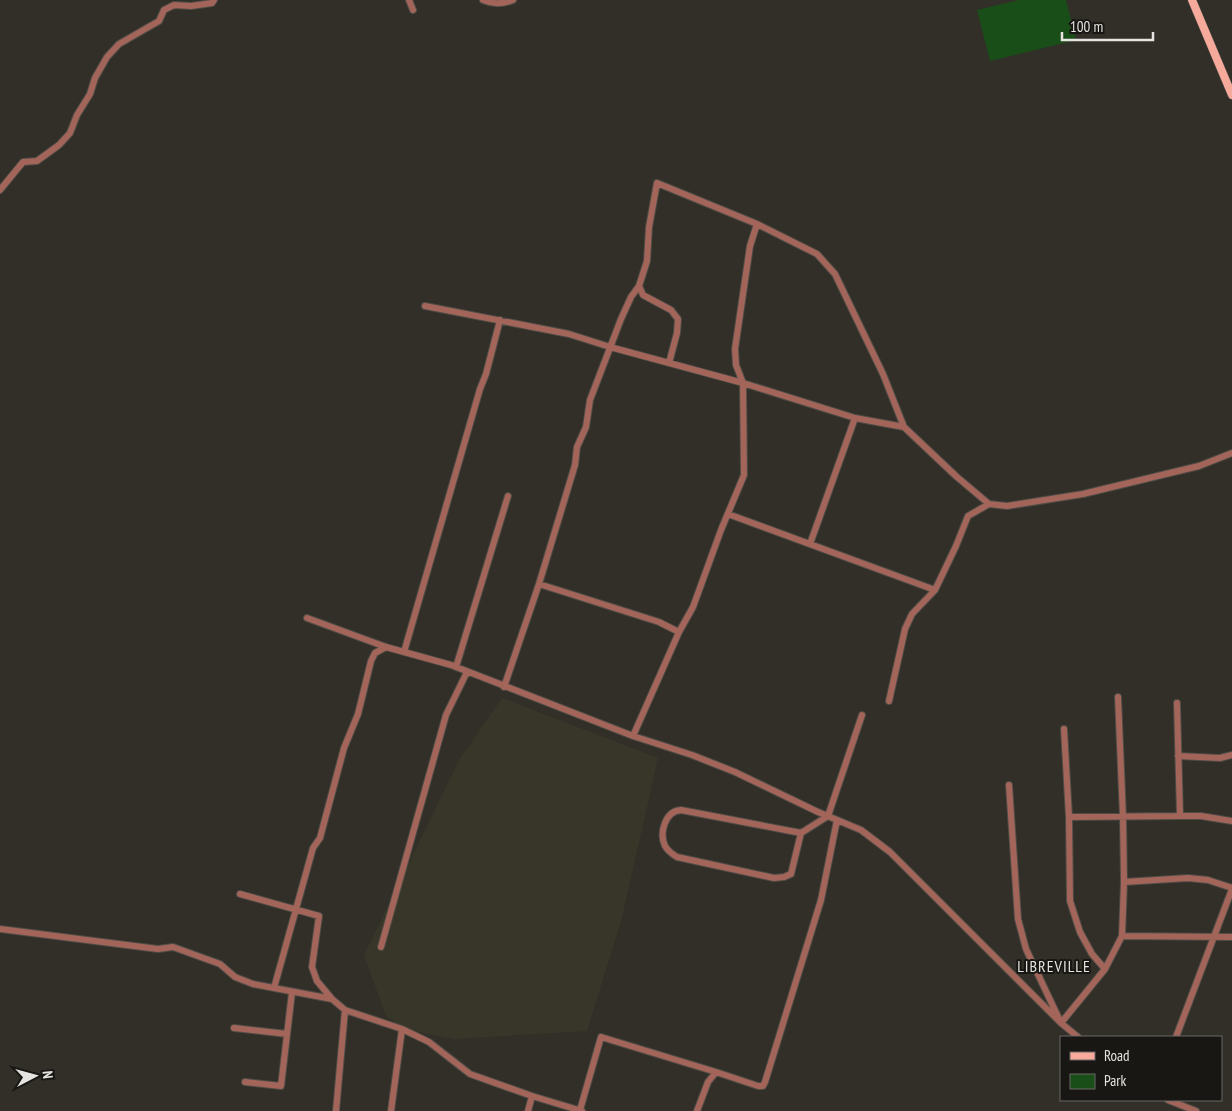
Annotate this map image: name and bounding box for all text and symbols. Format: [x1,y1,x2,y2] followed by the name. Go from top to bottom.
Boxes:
[1062,10,1153,42] scale bar
[1070,17,1103,36] text: 100 m
[1017,956,1091,976] district label: LIBREVILLE
[1060,1036,1222,1101] legend
[1104,1046,1130,1065] text: Road
[10,1051,60,1101] north arrow
[39,1070,57,1079] text: N
[1104,1071,1126,1090] text: Park

